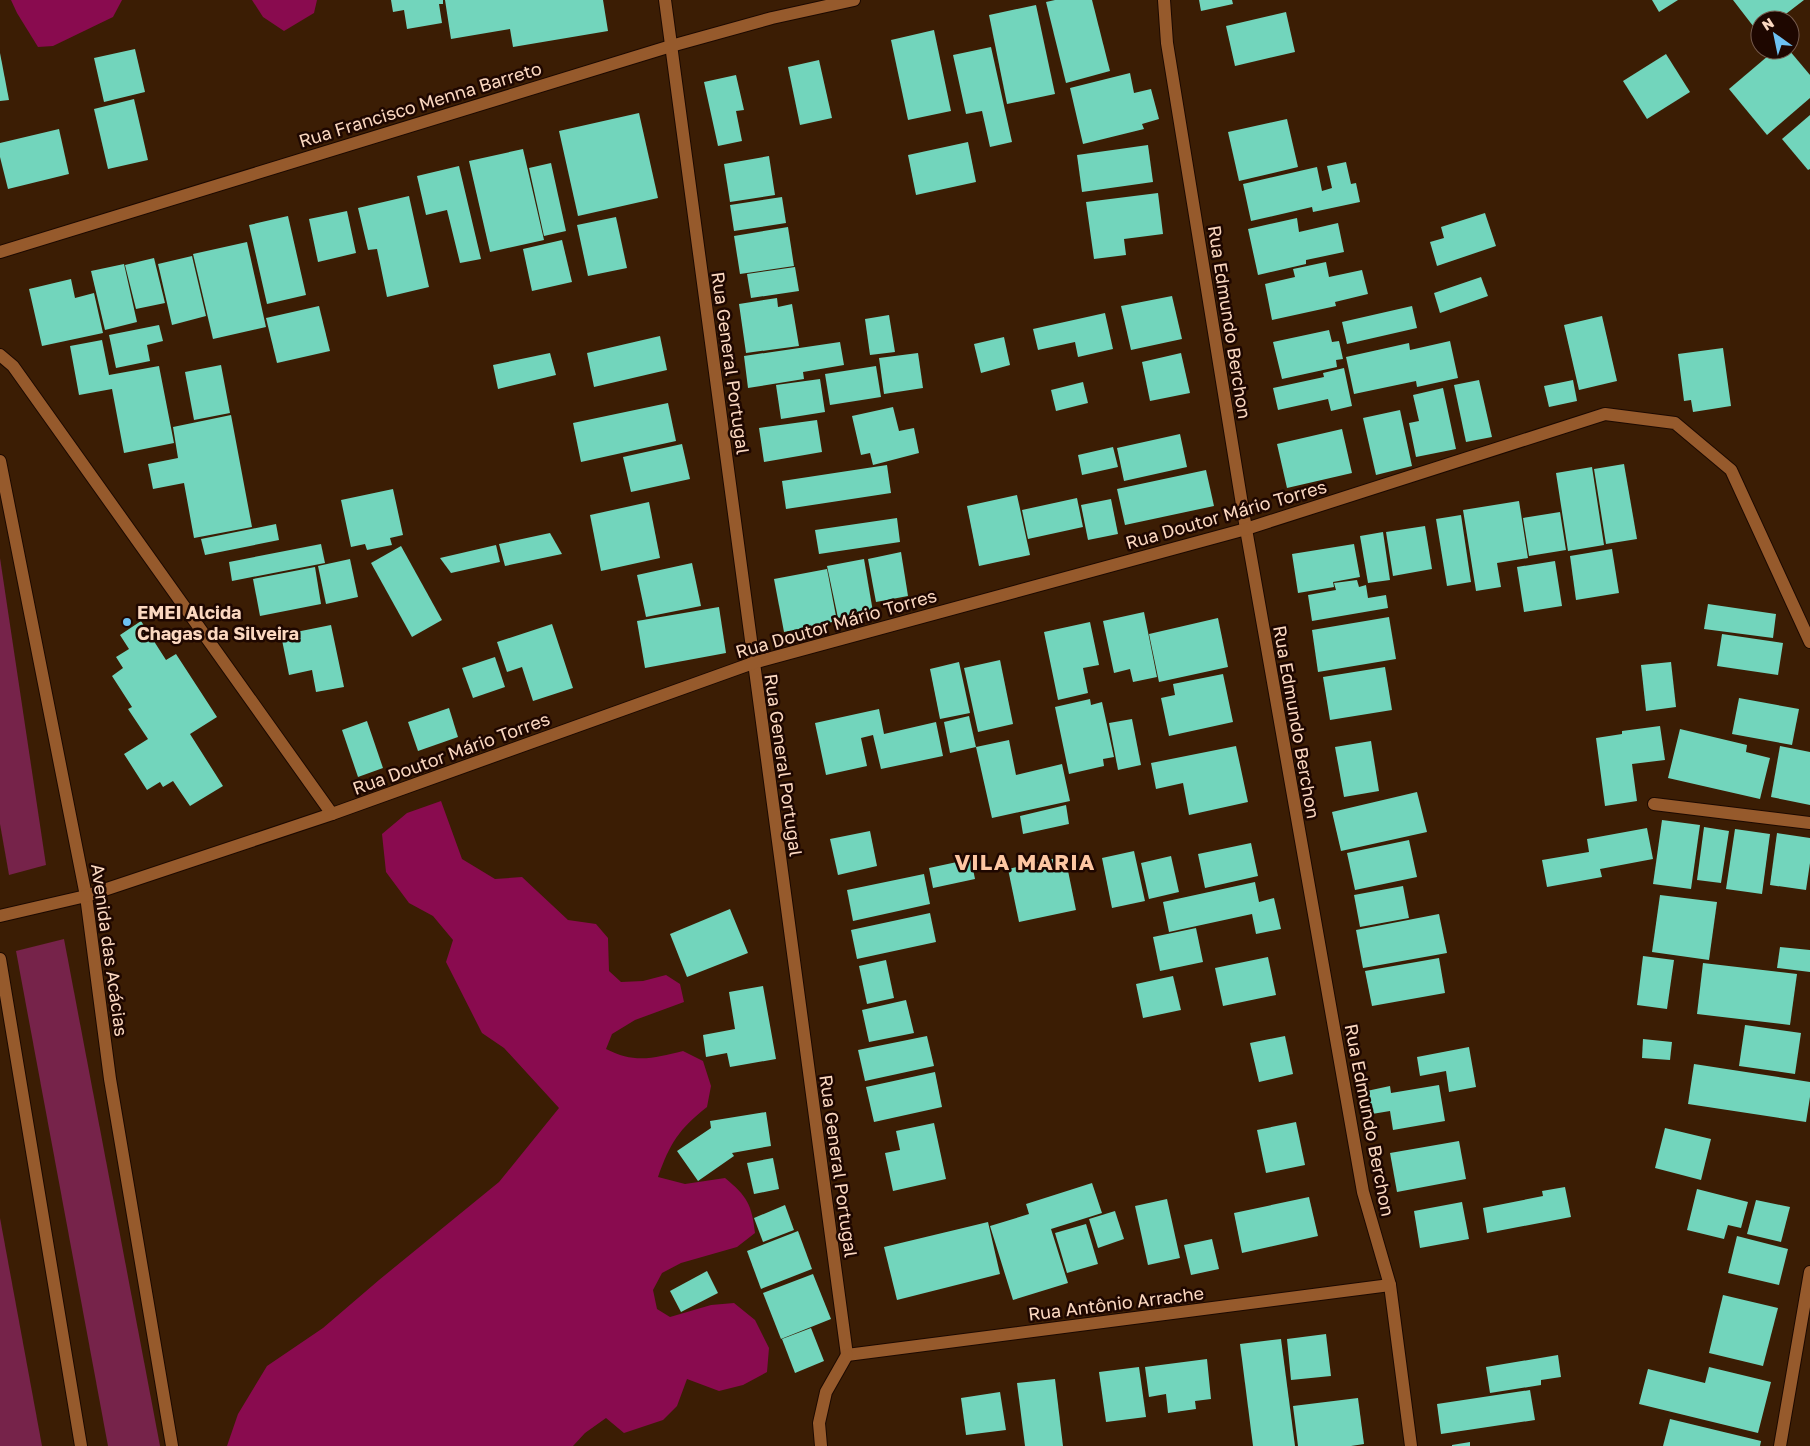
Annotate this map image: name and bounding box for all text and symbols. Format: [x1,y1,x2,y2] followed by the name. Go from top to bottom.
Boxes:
[1750,10,1800,60] north arrow
[1759,14,1777,34] text: N
[296,57,544,151] street label: Rua Francisco Menna Barreto
[1204,224,1256,420] street label: Rua Edmundo Berchon
[707,270,755,456] street label: Rua General Portugal
[1123,475,1329,553] street label: Rua Doutor Mário Torres
[733,584,939,662] street label: Rua Doutor Mário Torres
[137,601,299,644] place label: EMEI Alcida Chagas da Silveira
[121,616,133,628] marker: EMEI Alcida Chagas da Silveira
[1269,624,1325,820] street label: Rua Edmundo Berchon
[760,672,808,858] street label: Rua General Portugal
[349,707,553,799] street label: Rua Doutor Mário Torres
[955,848,1095,875] district label: VILA MARIA
[87,862,133,1038] street label: Avenida das Acácias
[1341,1022,1399,1218] street label: Rua Edmundo Berchon
[815,1073,863,1259] street label: Rua General Portugal
[1027,1281,1205,1325] street label: Rua Antônio Arrache

